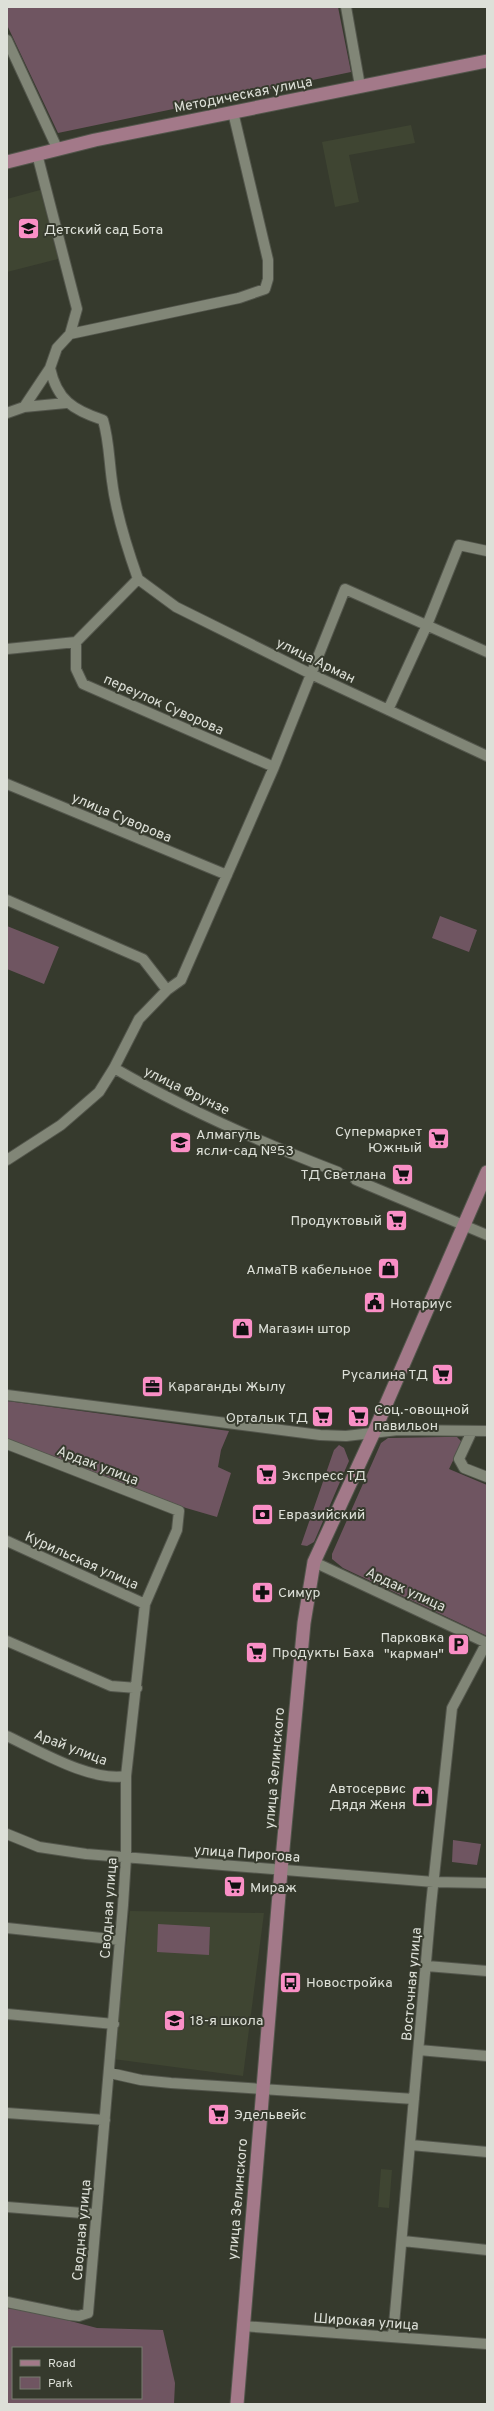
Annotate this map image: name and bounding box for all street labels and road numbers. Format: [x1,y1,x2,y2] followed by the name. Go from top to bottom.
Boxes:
[173,74,314,117] street label: Методическая улица
[273,635,358,688] street label: улица Арман
[101,671,226,740] street label: переулок Суворова
[69,790,174,847] street label: улица Суворова
[141,1063,232,1119] street label: улица Фрунзе
[54,1443,141,1490] street label: Ардак улица
[22,1529,141,1594] street label: Курильская улица
[363,1564,448,1616] street label: Ардак улица
[262,1706,289,1830] street label: улица Зелинского
[32,1727,109,1770] street label: Арай улица
[193,1842,301,1867] street label: улица Пирогова
[97,1857,122,1959] street label: Сводная улица
[399,1927,426,2042] street label: Восточная улица
[225,2137,252,2261] street label: улица Зелинского
[70,2179,95,2281] street label: Сводная улица
[313,2310,419,2335] street label: Широкая улица

